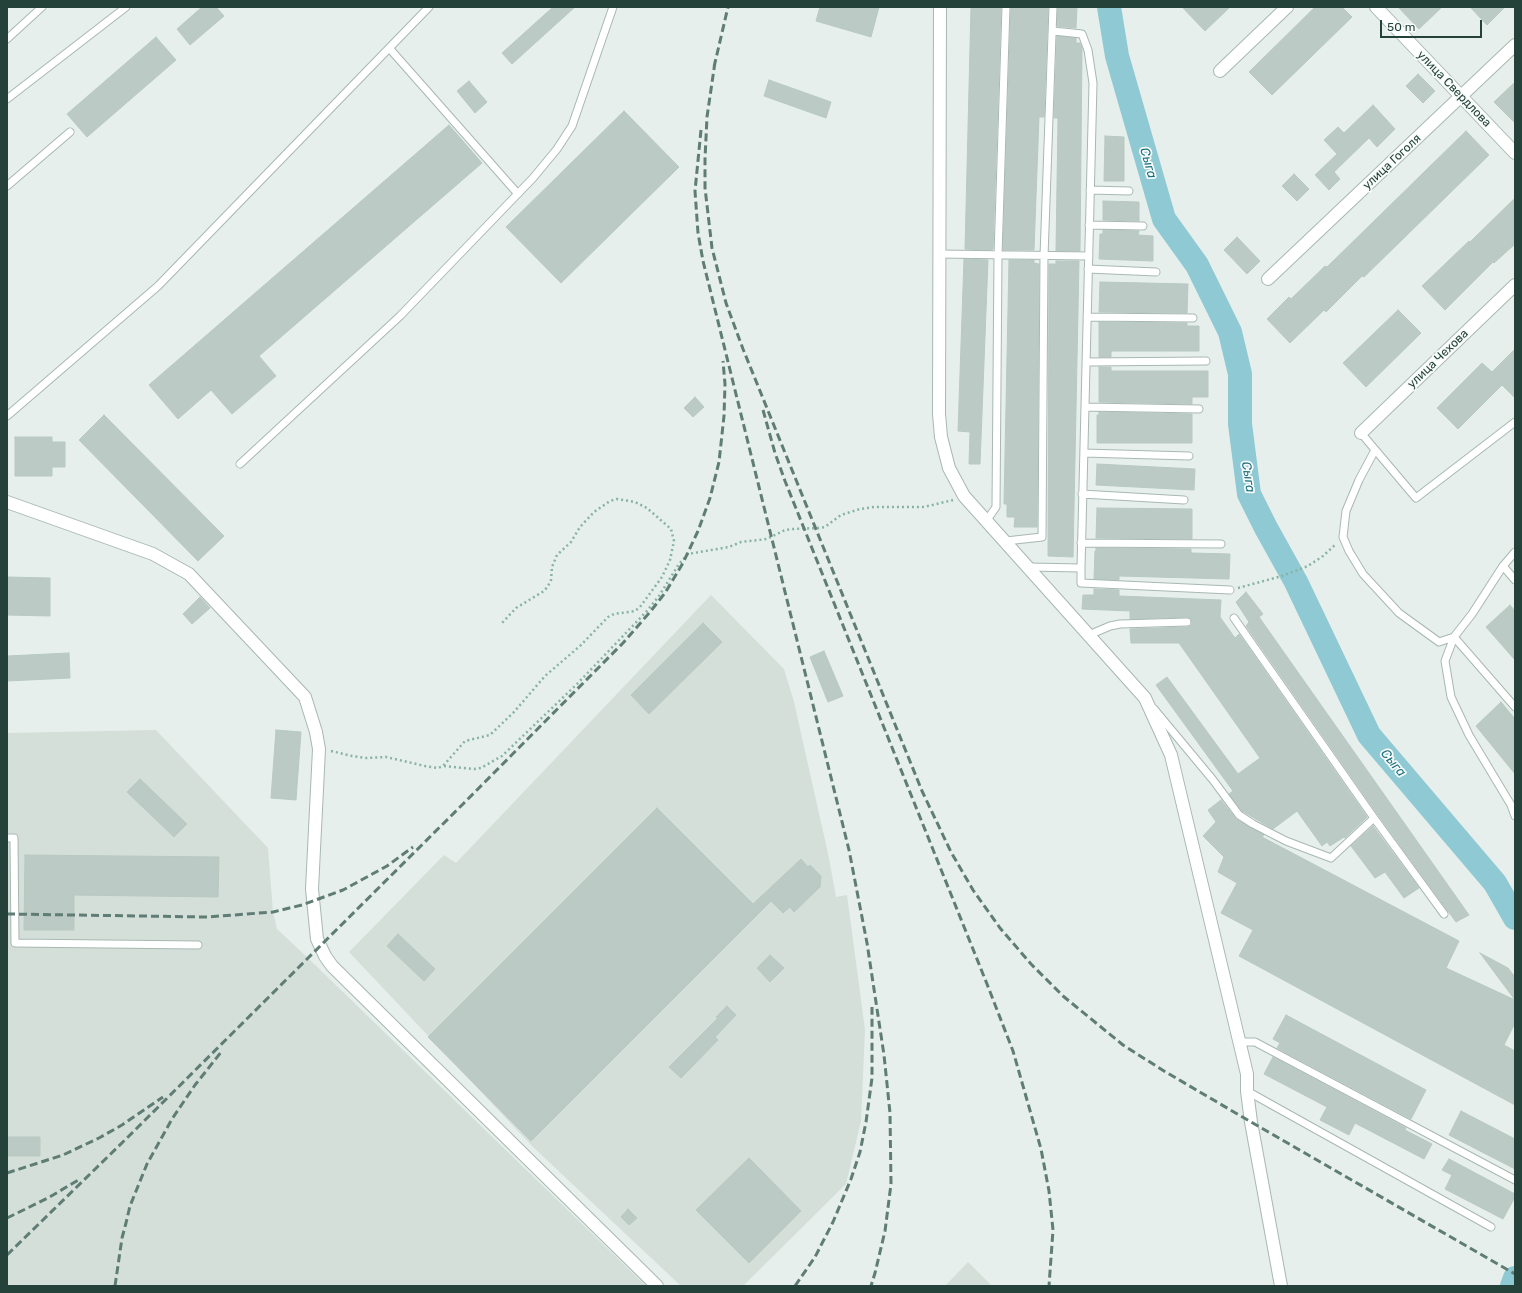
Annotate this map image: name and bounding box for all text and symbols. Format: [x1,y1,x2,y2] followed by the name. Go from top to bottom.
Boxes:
[1382,12,1484,38] scale bar
[1387,20,1415,34] text: 50 m
[1414,48,1494,130] street label: улица Свердлова
[1360,131,1424,193] street label: улица Гоголя
[1136,146,1160,180] water label: Сыга
[1405,326,1471,392] street label: улица Чехова
[1238,460,1258,494] water label: Сыга
[1377,746,1409,780] water label: Сыга

